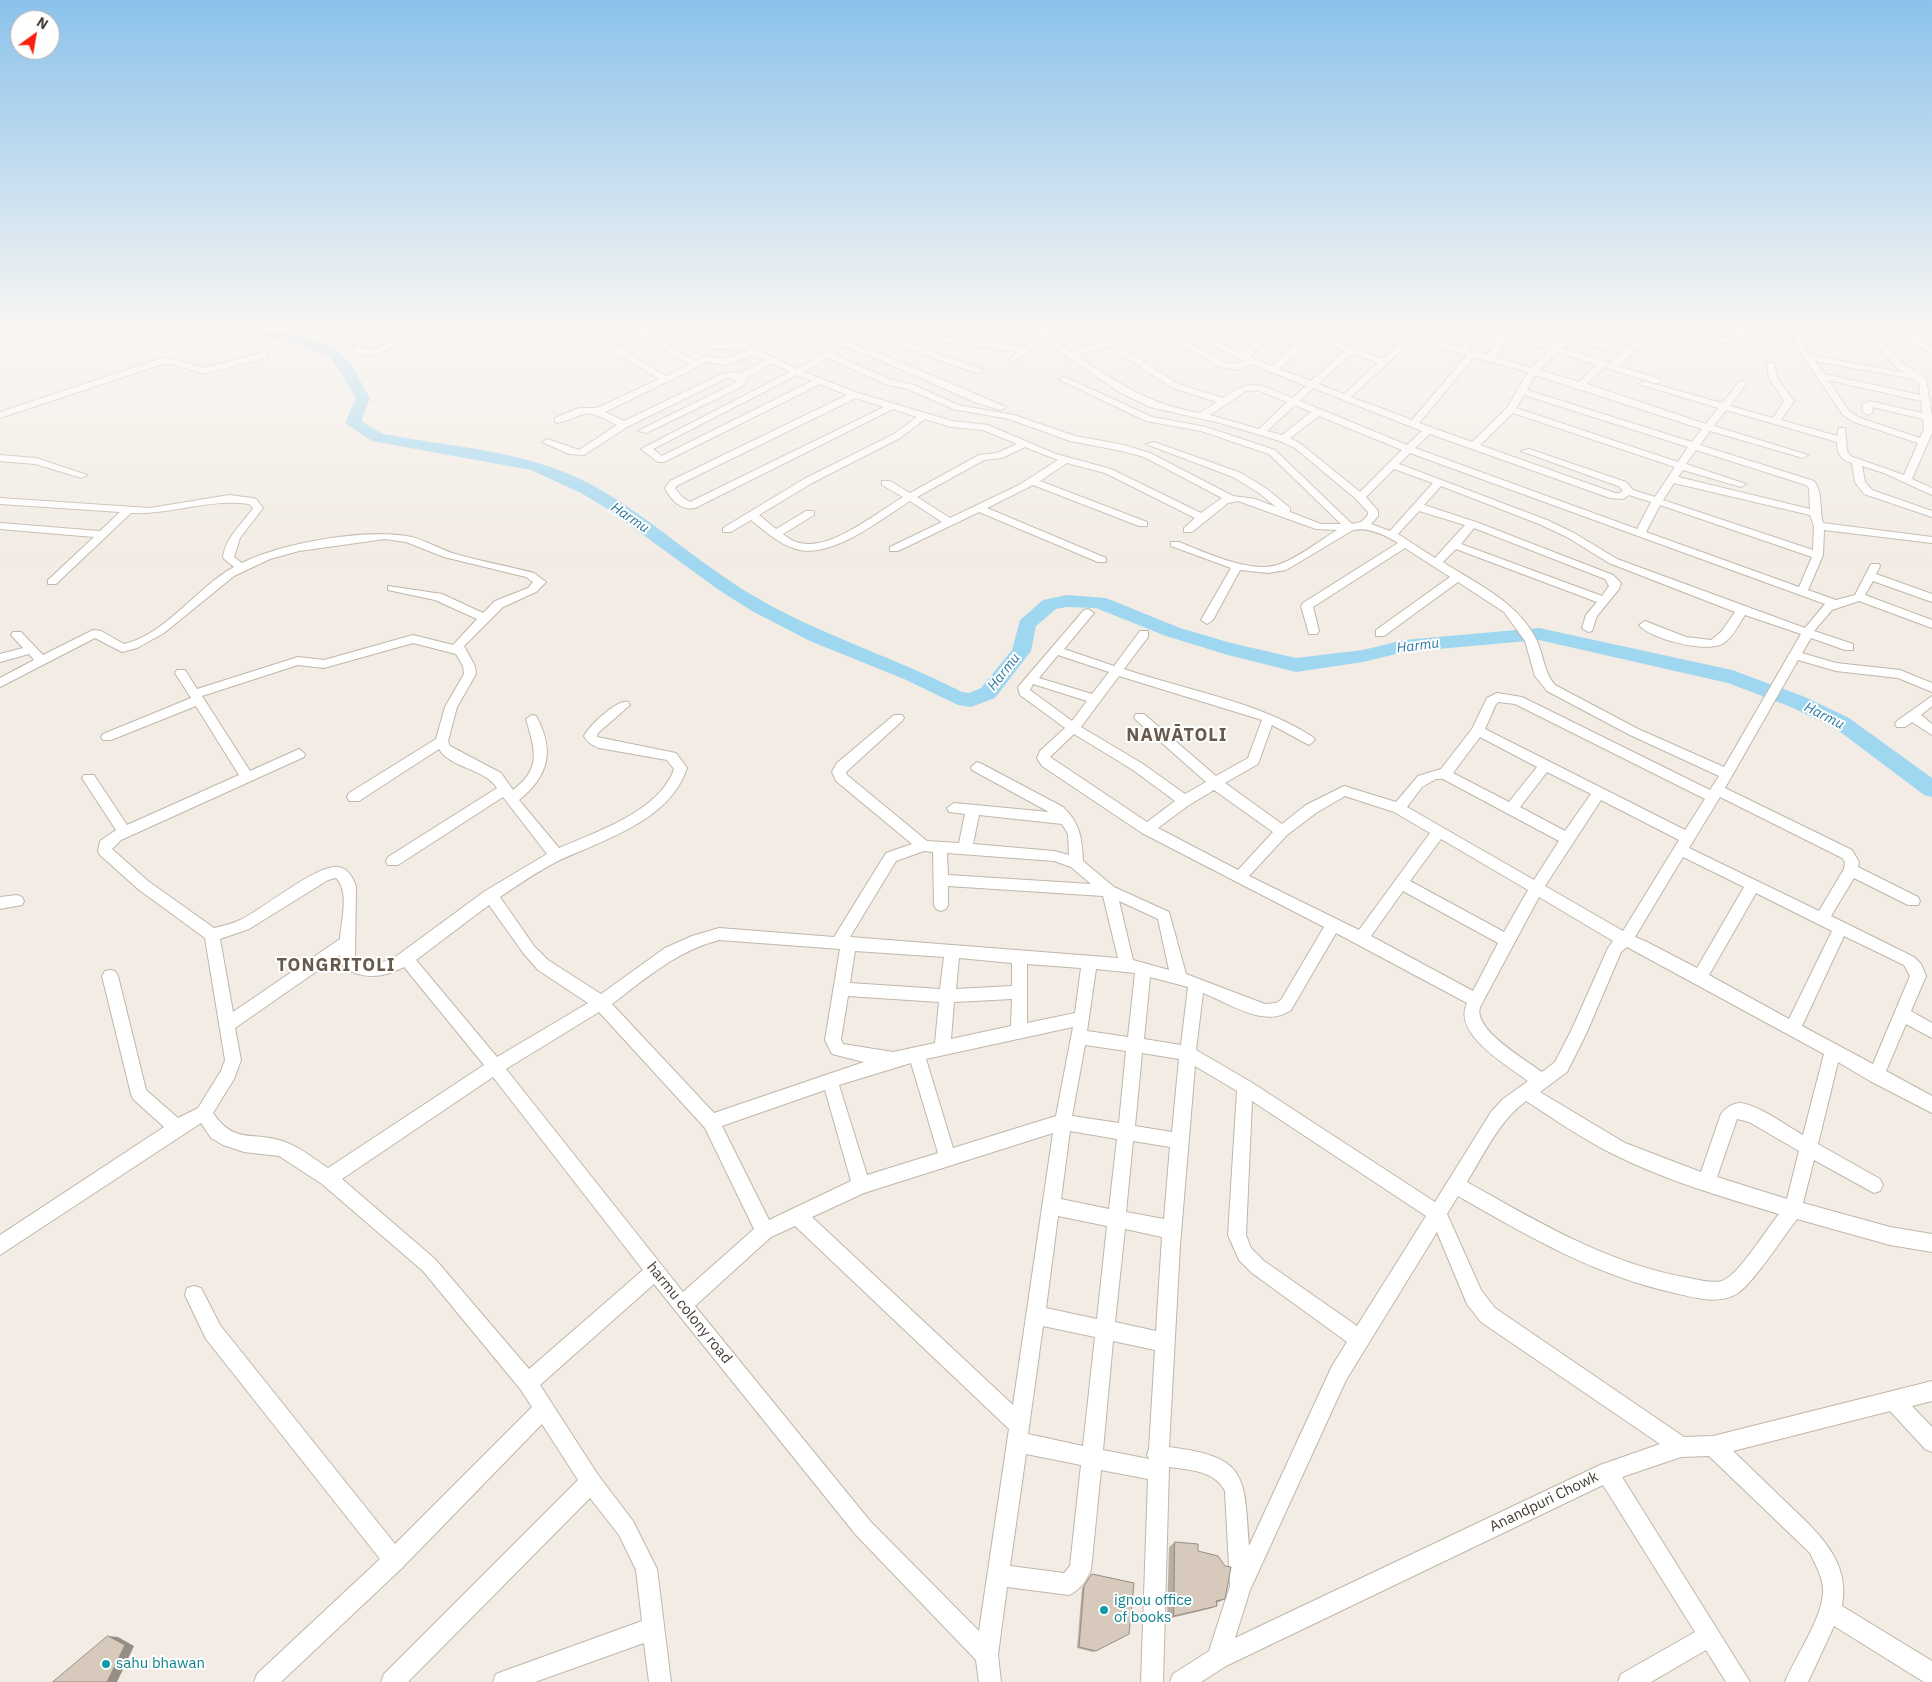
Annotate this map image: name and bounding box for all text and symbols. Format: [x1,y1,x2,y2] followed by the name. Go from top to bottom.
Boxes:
[10,10,60,60] north arrow
[33,13,51,33] text: N
[608,499,652,537] water label: Harmu
[1396,635,1440,657] water label: Harmu
[984,650,1024,694] water label: Harmu
[1801,699,1847,733] water label: Harmu
[1125,725,1229,747] district label: NAWĀTOLI
[275,955,397,977] district label: TONGRITOLI
[643,1259,735,1367] street label: harmu colony road
[1487,1468,1601,1536] street label: Anandpuri Chowk
[1114,1592,1192,1627] place label: ignou office of books
[1098,1604,1110,1616] marker: ignou office of books
[116,1655,205,1673] place label: sahu bhawan
[100,1658,112,1670] marker: sahu bhawan

